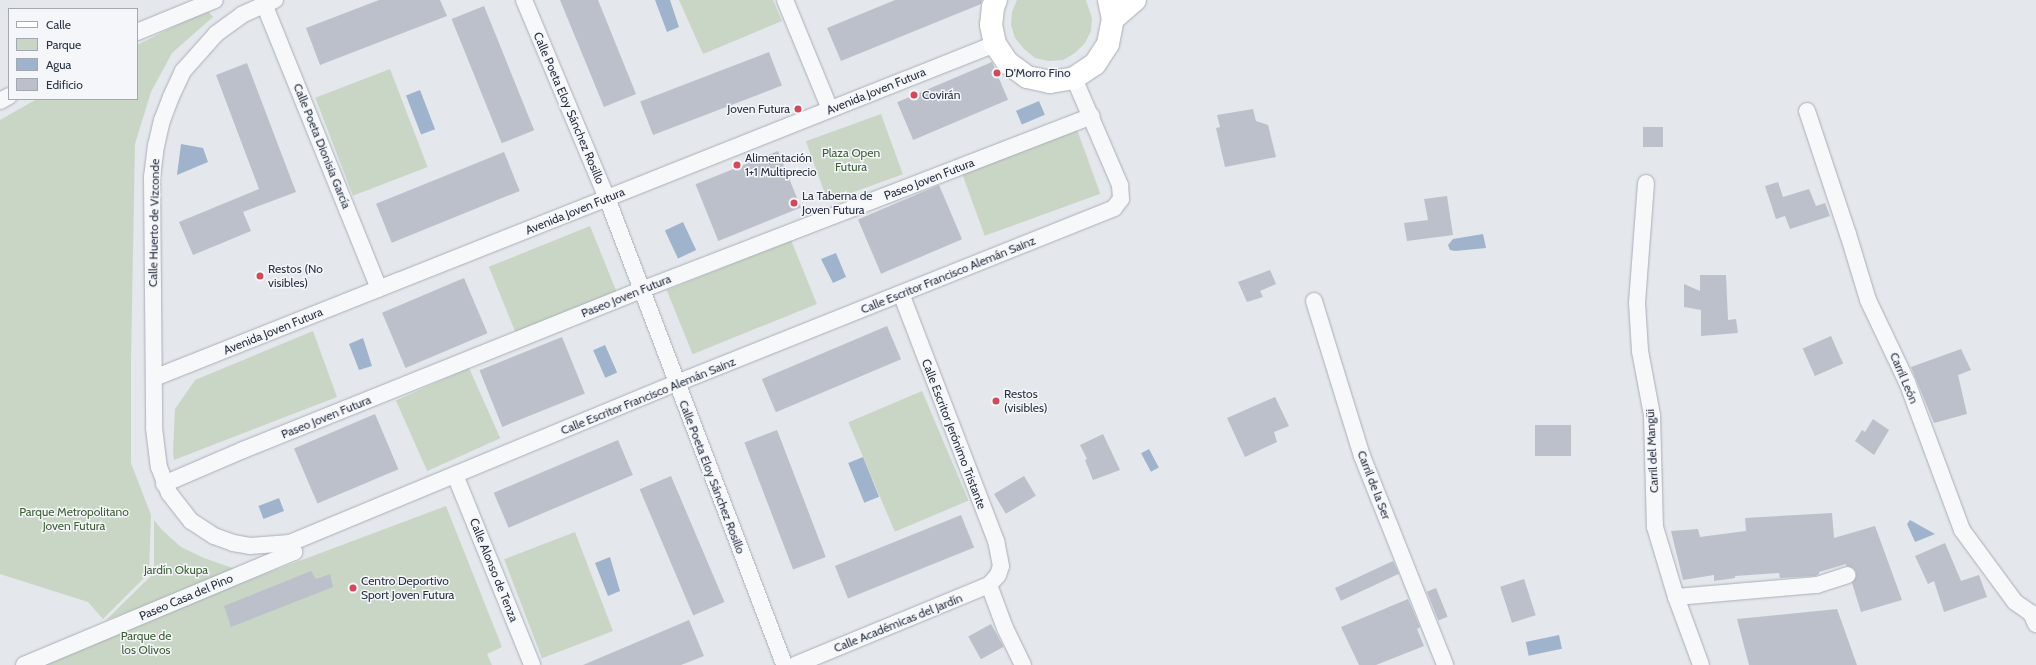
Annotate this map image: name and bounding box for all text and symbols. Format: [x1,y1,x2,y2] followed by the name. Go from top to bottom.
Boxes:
[8,8,138,100] legend
[46,17,71,32] text: Calle
[530,30,608,186] street label: Calle Poeta Eloy Sánchez Rosillo
[46,37,81,52] text: Parque
[46,57,71,72] text: Agua
[824,64,928,118] street label: Avenida Joven Futura
[1005,66,1071,80] place label: D'Morro Fino
[992,68,1002,78] marker: D'Morro Fino
[46,77,83,92] text: Edificio
[290,81,354,211] street label: Calle Poeta Dionisia García
[922,88,960,102] place label: Covirán
[909,90,919,100] marker: Covirán
[727,102,790,116] place label: Joven Futura
[793,104,803,114] marker: Joven Futura
[822,146,880,174] park label: Plaza Open Futura
[745,151,817,179] place label: Alimentación 1+1 Multiprecio
[882,155,976,203] street label: Paseo Joven Futura
[146,159,162,287] street label: Calle Huerto de Vizconde
[732,160,742,170] marker: Alimentación 1+1 Multiprecio
[523,184,627,238] street label: Avenida Joven Futura
[802,189,872,217] place label: La Taberna de Joven Futura
[789,198,799,208] marker: La Taberna de Joven Futura
[859,233,1037,317] street label: Calle Escritor Francisco Alemán Sainz
[268,262,323,290] place label: Restos (No visibles)
[255,271,265,281] marker: Restos (No visibles)
[579,271,673,321] street label: Paseo Joven Futura
[221,304,325,358] street label: Avenida Joven Futura
[1887,350,1921,406] street label: Carril León
[559,354,737,438] street label: Calle Escritor Francisco Alemán Sainz
[919,357,989,511] street label: Calle Escritor Jerónimo Tristante
[1004,387,1047,415] place label: Restos (visibles)
[279,392,373,442] street label: Paseo Joven Futura
[991,396,1001,406] marker: Restos (visibles)
[676,398,748,556] street label: Calle Poeta Eloy Sánchez Rosillo
[1643,409,1661,493] street label: Carril del Mangüi
[1354,449,1394,521] street label: Carril de la Ser
[19,505,129,533] park label: Parque Metropolitano Joven Futura
[467,516,521,624] street label: Calle Alonso de Tenza
[144,563,208,577] park label: Jardín Okupa
[137,571,235,623] street label: Paseo Casa del Pino
[361,574,454,602] place label: Centro Deportivo Sport Joven Futura
[348,583,358,593] marker: Centro Deportivo Sport Joven Futura
[832,591,964,655] street label: Calle Académicas del Jardín
[121,629,171,657] park label: Parque de los Olivos

